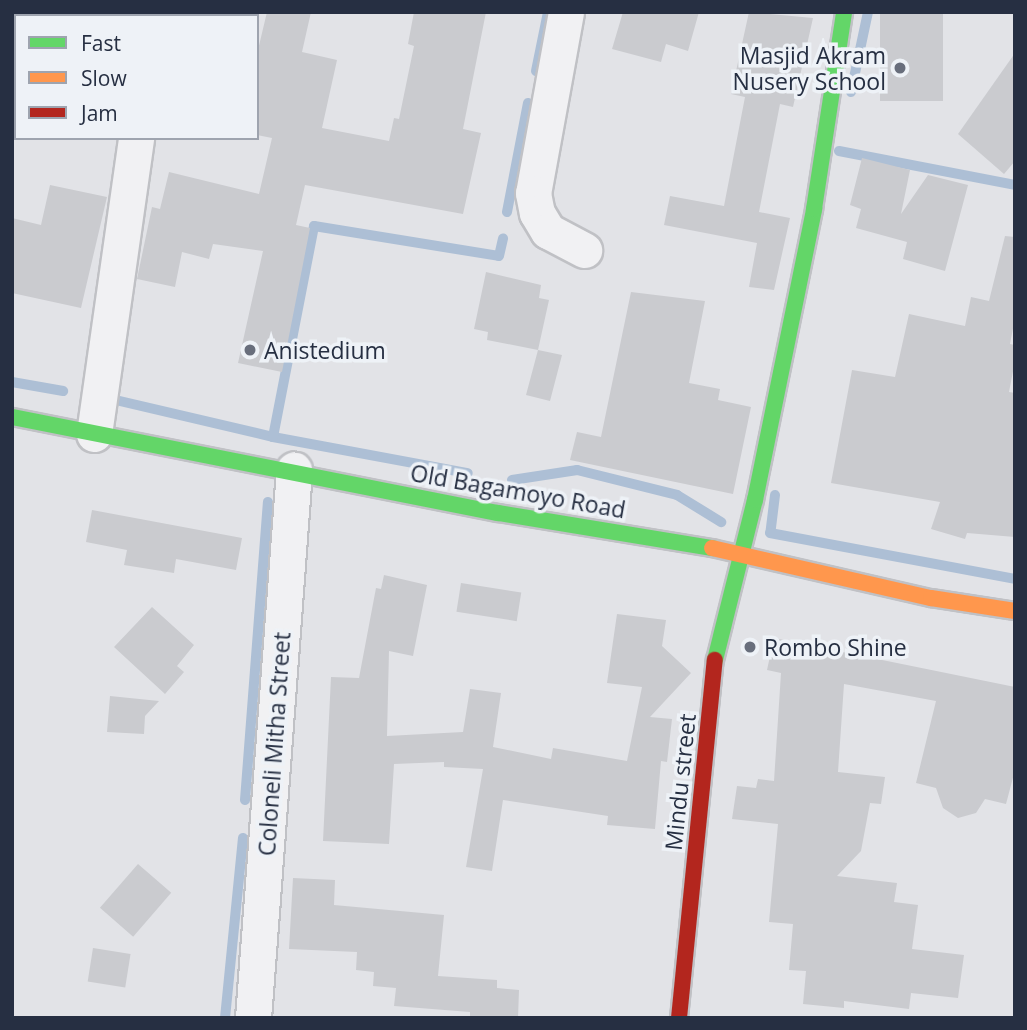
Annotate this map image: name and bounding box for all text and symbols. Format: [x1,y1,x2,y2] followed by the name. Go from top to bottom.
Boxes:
[14,14,259,140] legend
[81,29,121,57] text: Fast
[733,41,886,95] place label: Masjid Akram Nusery School
[892,60,908,76] marker: Masjid Akram Nusery School
[81,64,127,92] text: Slow
[81,99,118,127] text: Jam
[264,336,386,364] place label: Anistedium
[242,342,258,358] marker: Anistedium
[408,458,628,524] street label: Old Bagamoyo Road
[252,631,296,857] street label: Coloneli Mitha Street
[764,633,907,661] place label: Rombo Shine
[742,639,758,655] marker: Rombo Shine
[659,712,701,852] street label: Mindu street

